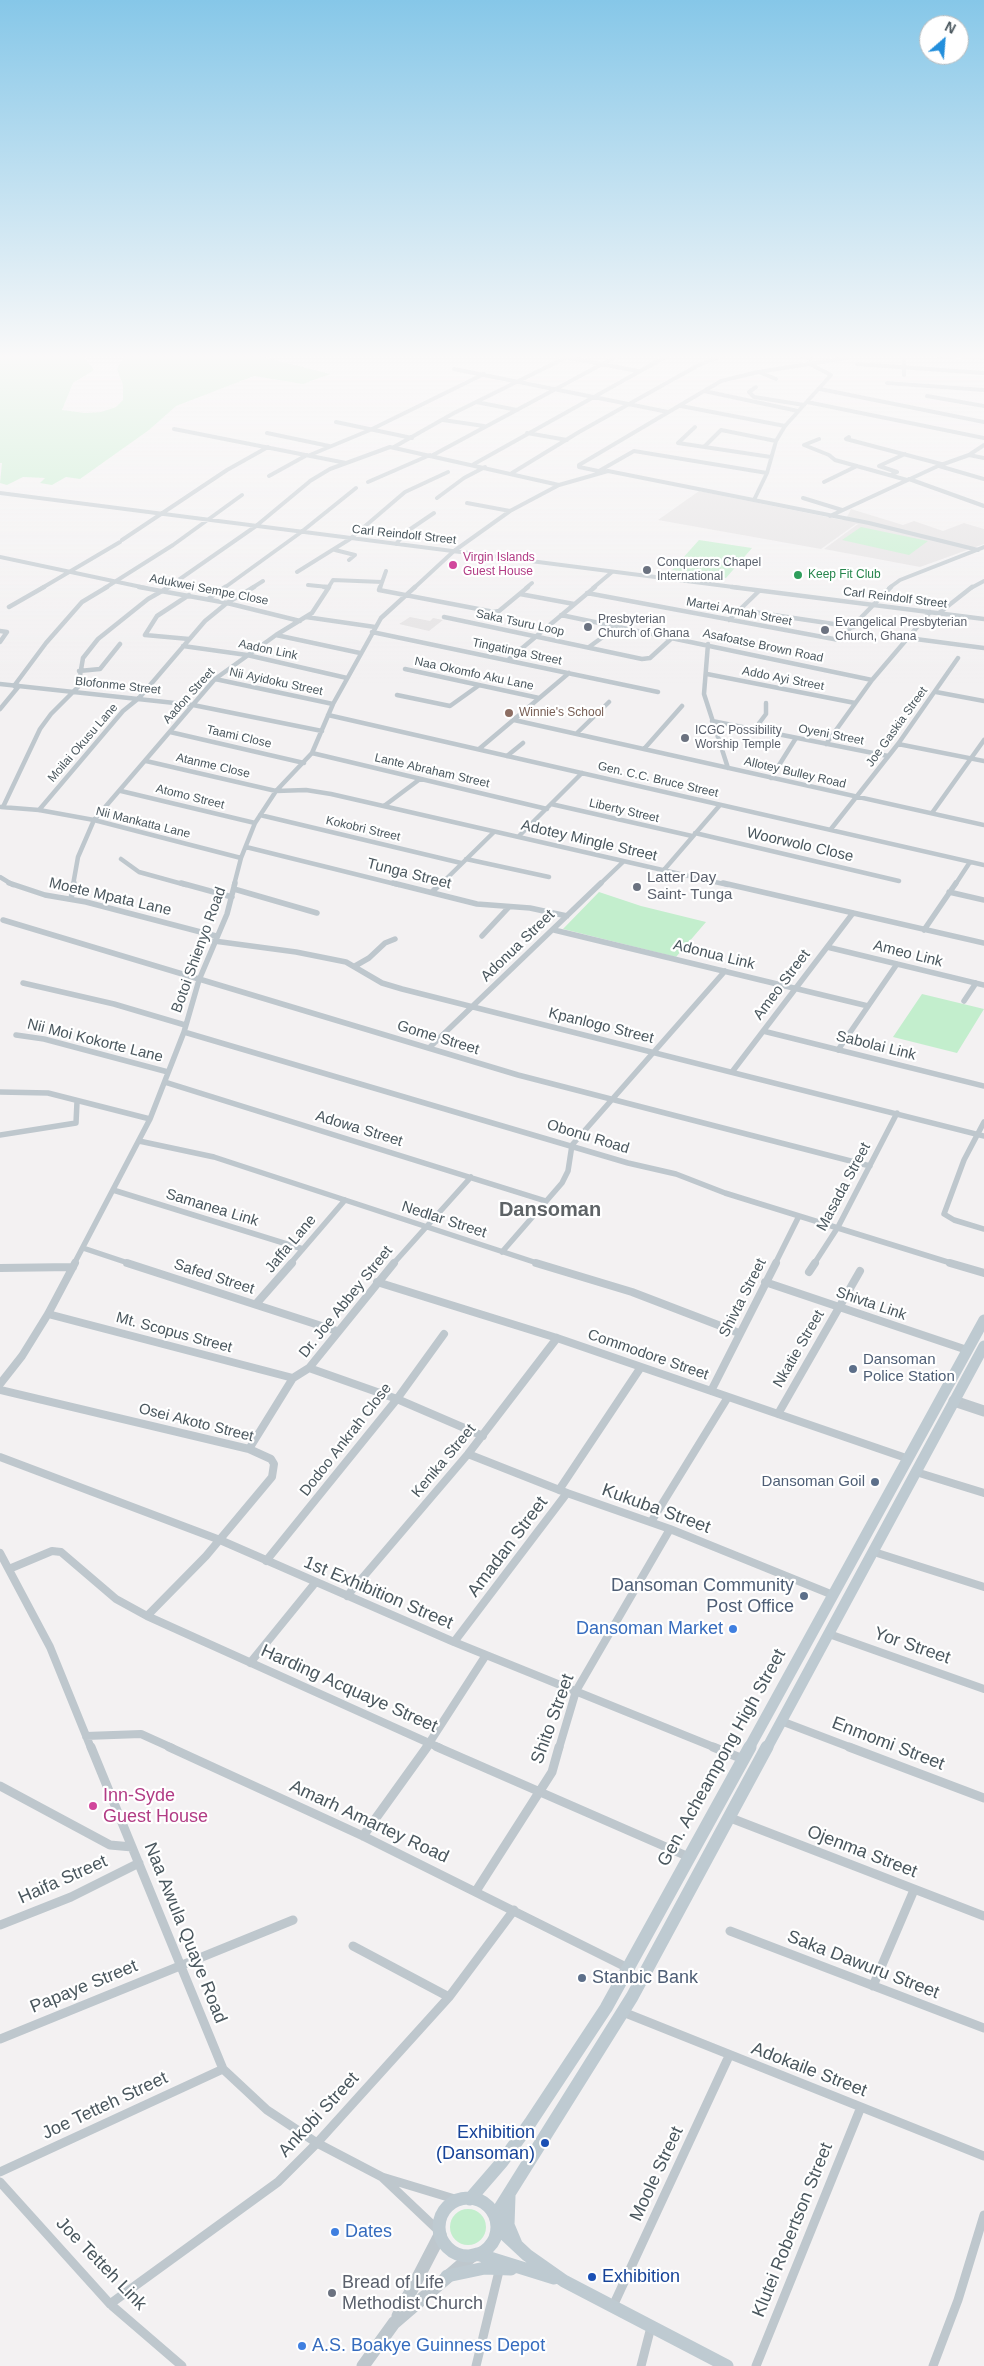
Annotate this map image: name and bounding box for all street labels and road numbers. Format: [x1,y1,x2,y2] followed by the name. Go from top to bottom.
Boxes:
[351,522,457,548] street label: Carl Reindolf Street
[148,571,270,609] street label: Adukwei Sempe Close
[842,584,948,612] street label: Carl Reindolf Street
[685,595,793,629] street label: Martei Armah Street
[474,607,566,639] street label: Saka Tsuru Loop
[701,626,825,666] street label: Asafoatse Brown Road
[471,636,563,668] street label: Tingatinga Street
[237,637,299,663] street label: Aadon Link
[413,654,535,694] street label: Naa Okomfo Aku Lane
[741,664,825,694] street label: Addo Ayi Street
[160,665,218,727] street label: Aadon Street
[228,665,324,699] street label: Nii Ayidoku Street
[74,674,162,698] street label: Blofonme Street
[863,684,931,770] street label: Joe Gaskia Street
[45,701,121,785] street label: Moilai Okusu Lane
[797,722,865,748] street label: Oyeni Street
[205,723,273,751] street label: Taami Close
[175,751,251,781] street label: Atanme Close
[373,751,491,791] street label: Lante Abraham Street
[743,754,847,792] street label: Allotey Bulley Road
[596,759,720,801] street label: Gen. C.C. Bruce Street
[154,782,226,812] street label: Atomo Street
[588,796,660,826] street label: Liberty Street
[94,804,192,842] street label: Nii Mankatta Lane
[324,813,402,845] street label: Kokobri Street
[519,817,659,865] street label: Adotey Mingle Street
[745,824,855,866] street label: Woorwolo Close
[365,855,453,893] street label: Tunga Street
[47,874,173,920] street label: Moete Mpata Lane
[168,885,230,1015] street label: Botoi Shienyo Road
[477,906,559,986] street label: Adonua Street
[671,936,757,974] street label: Adonua Link
[871,937,945,971] street label: Ameo Link
[750,946,814,1024] street label: Ameo Street
[547,1004,655,1048] street label: Kpanlogo Street
[25,1015,165,1067] street label: Nii Moi Kokorte Lane
[395,1017,481,1059] street label: Gome Street
[834,1027,918,1065] street label: Sabolai Link
[313,1107,405,1151] street label: Adowa Street
[545,1116,631,1158] street label: Obonu Road
[813,1140,875,1234] street label: Masada Street
[164,1185,260,1231] street label: Samanea Link
[399,1198,489,1242] street label: Nedlar Street
[262,1211,320,1277] street label: Jaffa Lane
[295,1243,397,1361] street label: Dr. Joe Abbey Street
[172,1256,256,1298] street label: Safed Street
[715,1256,771,1340] street label: Shivta Street
[833,1284,909,1324] street label: Shivta Link
[770,1307,828,1391] street label: Nkatie Street
[114,1309,234,1357] street label: Mt. Scopus Street
[585,1326,711,1384] street label: Commodore Street
[296,1380,396,1500] street label: Dodoo Ankrah Close
[137,1400,255,1446] street label: Osei Akoto Street
[408,1421,480,1501] street label: Kenika Street
[599,1479,713,1539] street label: Kukuba Street
[463,1493,553,1601] street label: Amadan Street
[300,1552,456,1634] street label: 1st Exhibition Street
[871,1623,953,1669] street label: Yor Street
[257,1640,441,1738] street label: Harding Acquaye Street
[653,1646,791,1870] street label: Gen. Acheampong High Street
[527,1671,579,1767] street label: Shito Street
[829,1713,947,1775] street label: Enmomi Street
[286,1776,452,1868] street label: Amarh Amartey Road
[804,1821,920,1883] street label: Ojenma Street
[139,1840,231,2026] street label: Naa Awula Quaye Road
[15,1851,111,1909] street label: Haifa Street
[784,1926,942,2004] street label: Saka Dawuru Street
[27,1956,141,2018] street label: Papaye Street
[748,2038,870,2102] street label: Adokaile Street
[39,2067,171,2145] street label: Joe Tetteh Street
[274,2068,364,2162] street label: Ankobi Street
[626,2123,688,2225] street label: Moole Street
[748,2140,838,2320] street label: Klutei Robertson Street
[51,2213,151,2315] street label: Joe Tetteh Link

